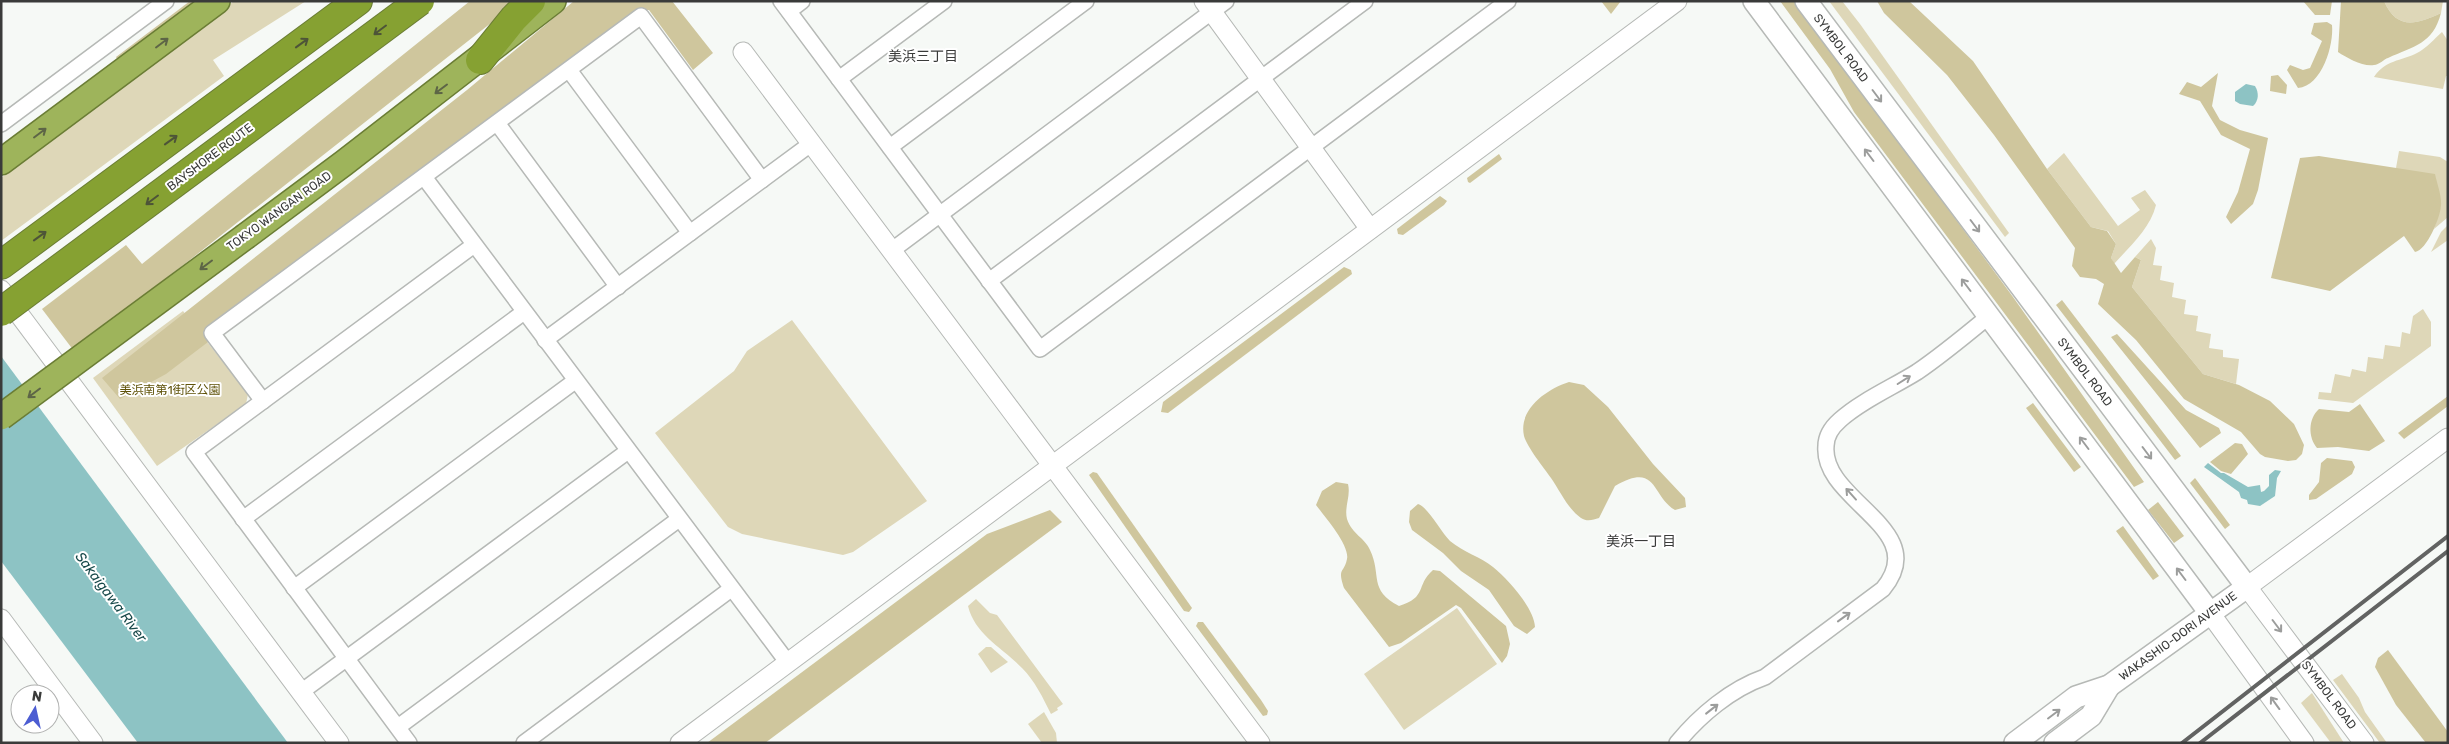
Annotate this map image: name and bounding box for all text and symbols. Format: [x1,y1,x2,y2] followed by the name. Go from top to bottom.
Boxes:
[1811,11,1871,85] street label: SYMBOL ROAD
[374,25,387,36] one-way arrow
[155,37,168,48] one-way arrow
[295,38,309,48] one-way arrow
[888,48,958,65] district label: 美浜三丁目
[434,84,448,94] one-way arrow
[1872,89,1882,103] one-way arrow
[164,120,256,194] street label: BAYSHORE ROUTE
[33,127,46,138] one-way arrow
[164,135,178,145] one-way arrow
[1864,148,1874,162] one-way arrow
[224,168,334,254] street label: TOKYO WANGAN ROAD
[146,195,159,206] one-way arrow
[1970,219,1980,233] one-way arrow
[33,231,46,242] one-way arrow
[200,259,213,270] one-way arrow
[1961,278,1971,292] one-way arrow
[2055,335,2115,409] street label: SYMBOL ROAD
[1896,375,1910,385] one-way arrow
[119,383,221,397] park label: 美浜南第1街区公園
[27,388,41,398] one-way arrow
[2079,436,2089,450] one-way arrow
[2141,446,2152,459] one-way arrow
[1845,488,1857,501] one-way arrow
[1606,533,1676,550] district label: 美浜一丁目
[72,549,151,646] water label: Sakaigawa River
[2175,568,2186,581] one-way arrow
[2116,588,2240,684] street label: WAKASHIO-DORI AVENUE
[1837,612,1851,622] one-way arrow
[2271,619,2282,632] one-way arrow
[2299,658,2359,732] street label: SYMBOL ROAD
[10,684,60,734] north arrow
[31,687,43,706] text: N
[2270,696,2280,710] one-way arrow
[1705,704,1718,715] one-way arrow
[2047,708,2060,719] one-way arrow

